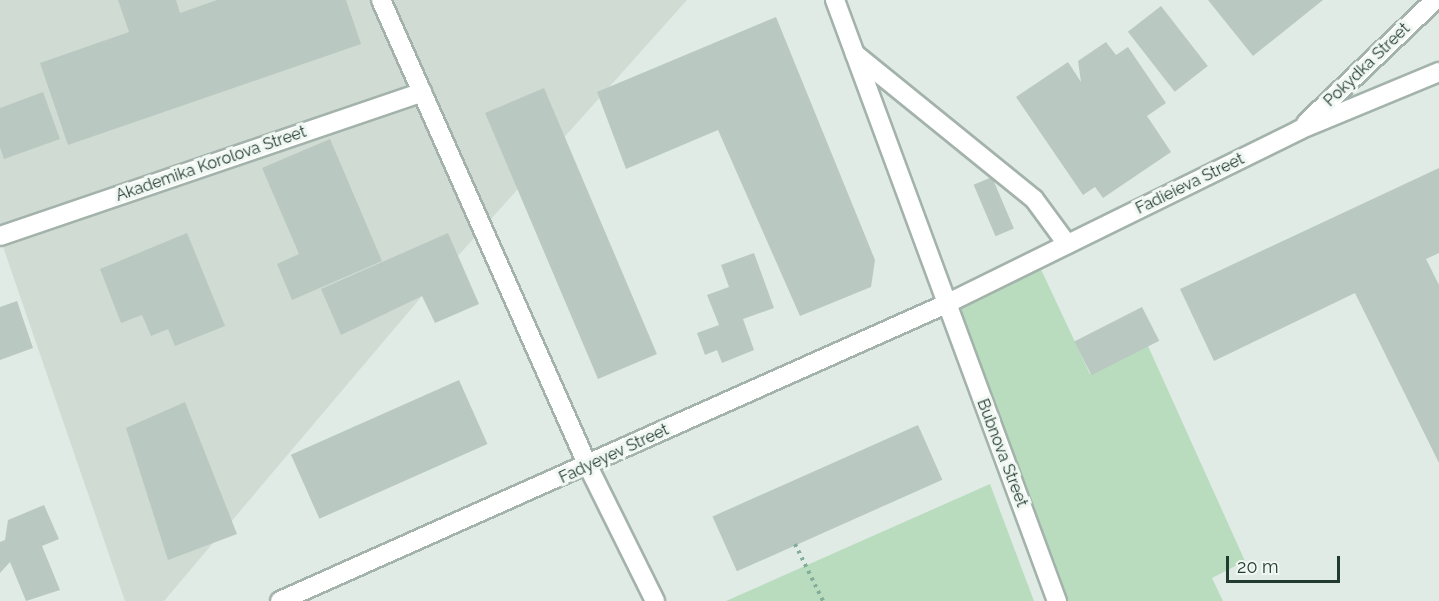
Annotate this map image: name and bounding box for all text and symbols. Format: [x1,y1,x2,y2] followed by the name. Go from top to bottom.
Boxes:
[1320,19,1414,111] street label: Pokydka Street
[113,122,309,206] street label: Akademika Korolova Street
[1133,149,1247,219] street label: Fadieieva Street
[973,396,1031,510] street label: Bubnova Street
[556,420,672,488] street label: Fadyeyev Street
[1229,544,1343,582] scale bar
[1237,556,1279,577] text: 20 m

